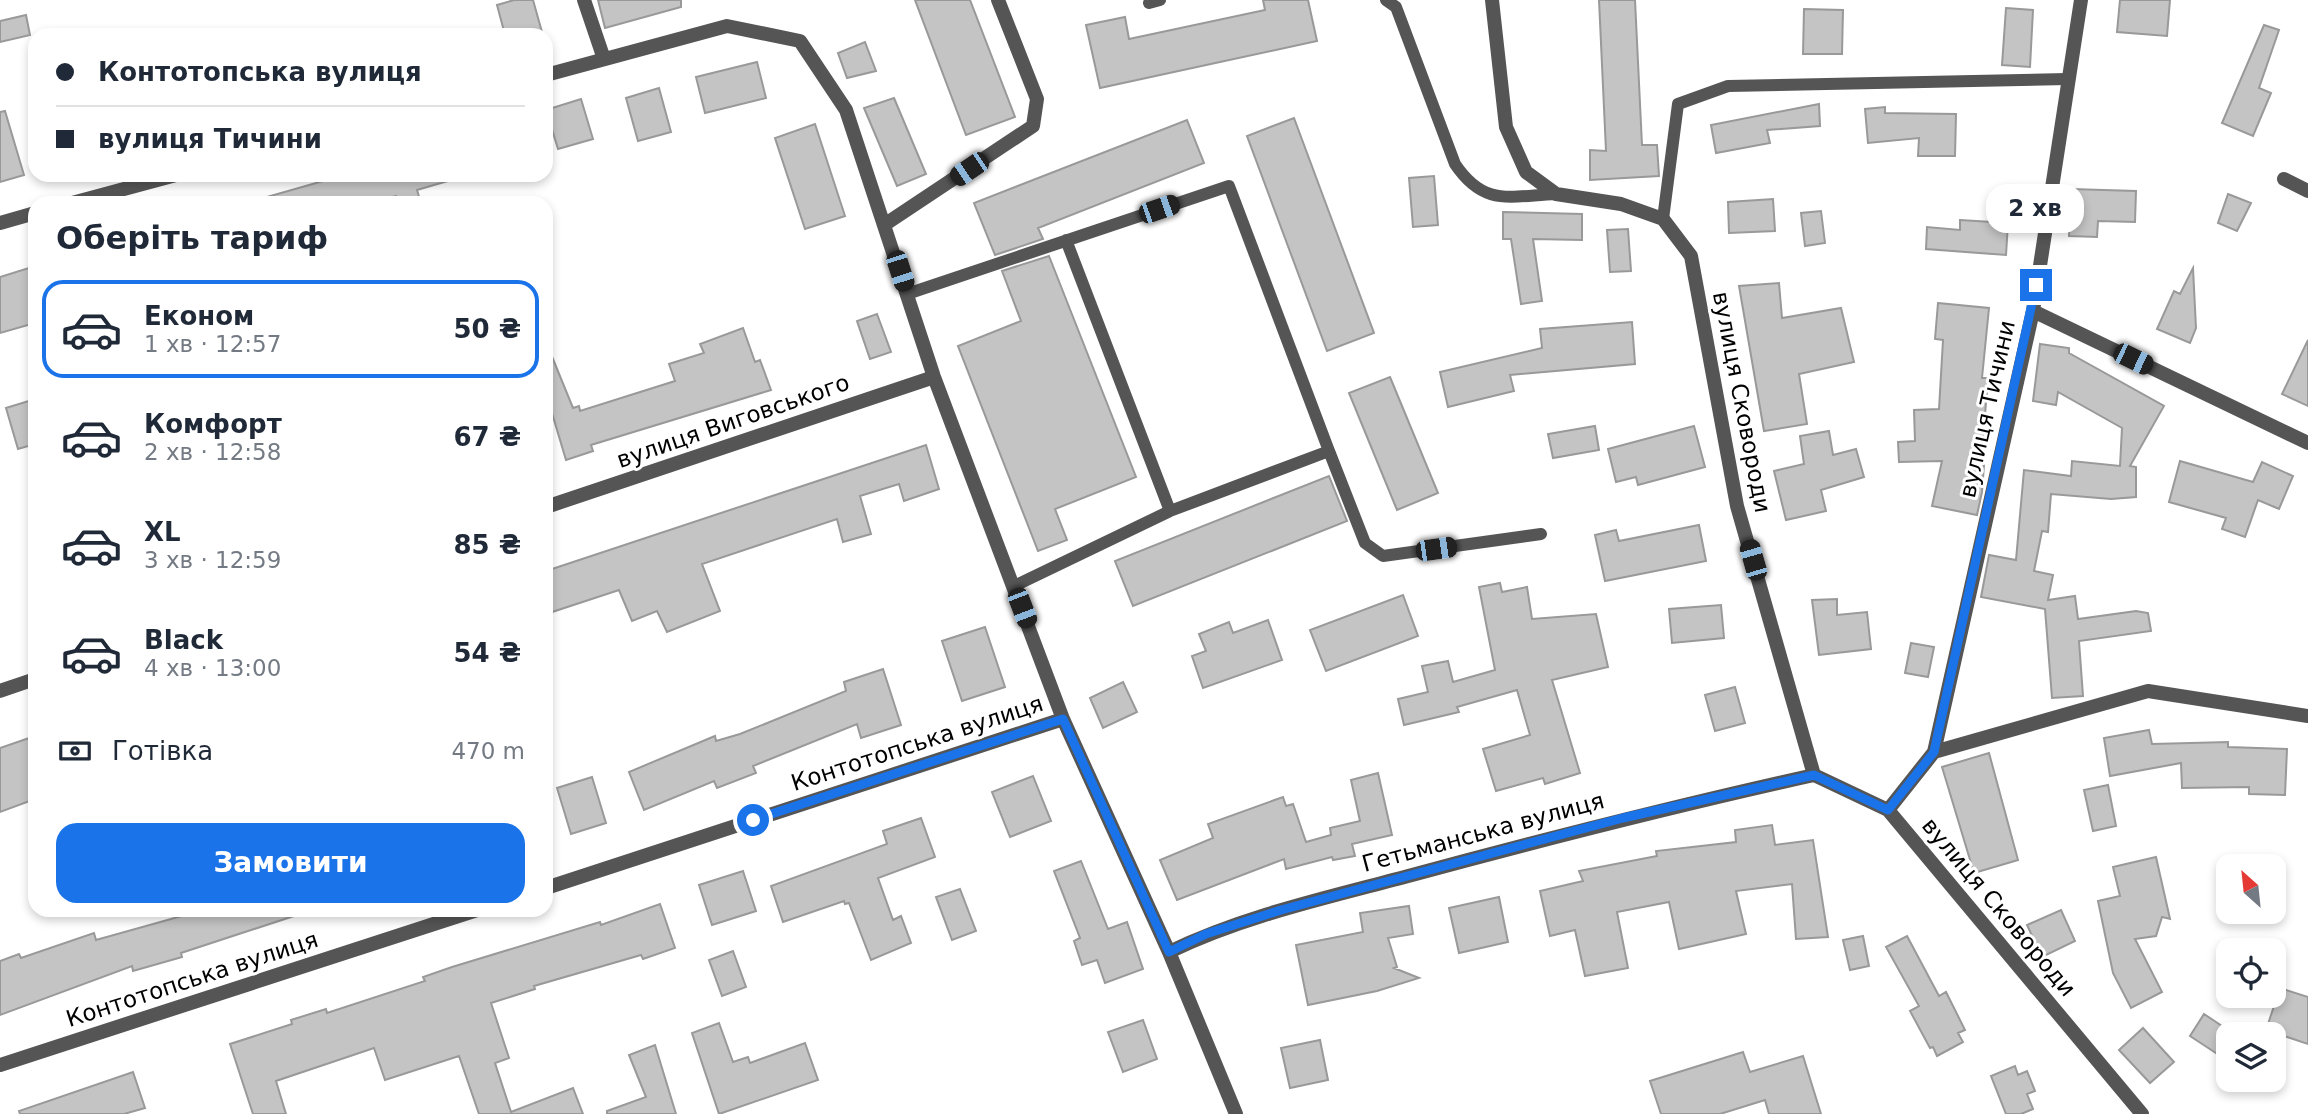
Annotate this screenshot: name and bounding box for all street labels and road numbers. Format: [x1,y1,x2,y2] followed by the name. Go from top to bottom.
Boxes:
[1708,289,1776,515] street label: вулиця Сковороди
[1954,318,2020,500] street label: вулиця Тичини
[613,369,853,473] street label: вулиця Виговського
[788,690,1046,796] street label: Контотопська вулиця
[1359,787,1607,877] street label: Гетьманська вулиця
[1917,813,2081,1001] street label: вулиця Сковороди
[63,926,321,1032] street label: Контотопська вулиця

